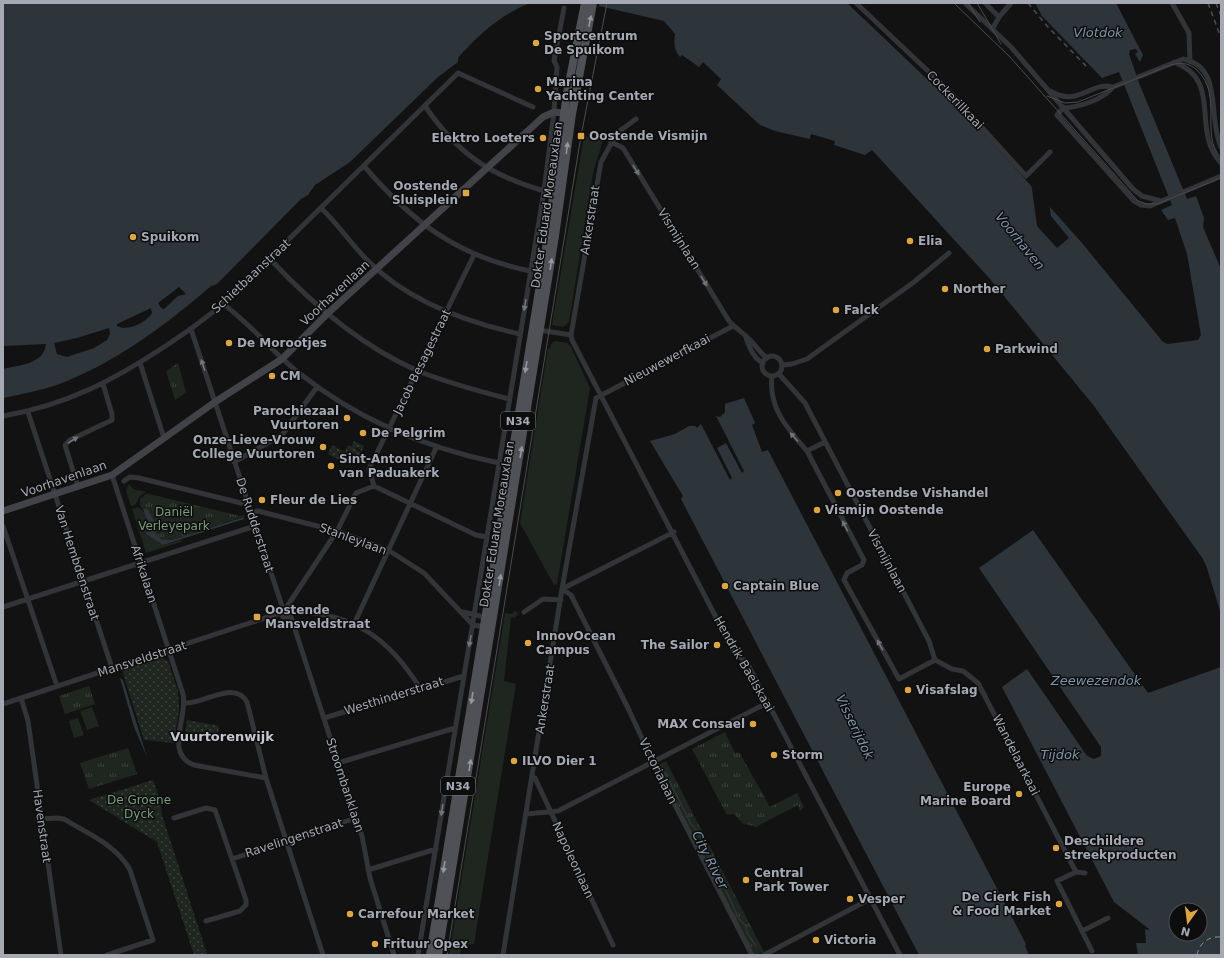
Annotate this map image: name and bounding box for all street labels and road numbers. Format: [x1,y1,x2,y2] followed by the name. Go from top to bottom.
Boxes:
[924,68,986,132] street label: Cockerillkaai
[528,121,566,289] street label: Dokter Eduard Moreauxlaan
[578,184,602,256] street label: Ankerstraat
[655,206,703,272] street label: Vismijnlaan
[209,236,293,316] street label: Schietbaanstraat
[298,257,372,329] street label: Voorhavenlaan
[390,307,454,418] street label: Jacob Besagestraat
[621,331,713,389] street label: Nieuwewerfkaai
[501,412,535,430] road number: N34
[477,440,517,608] street label: Dokter Eduard Moreauxlaan
[19,458,109,500] street label: Voorhavenlaan
[233,476,277,574] street label: De Rudderstraat
[52,504,102,622] street label: Van Hembdenstraat
[317,520,389,558] street label: Stanleylaan
[865,527,909,595] street label: Vismijnlaan
[128,543,160,605] street label: Afrikalaan
[711,614,777,714] street label: Hendrik Baelskaai
[96,638,188,680] street label: Mansveldstraat
[533,663,557,735] street label: Ankerstraat
[343,674,446,718] street label: Westhinderstraat
[990,712,1042,798] street label: Wandelaarkaai
[323,736,367,834] street label: Stroombanklaan
[636,736,680,806] street label: Victorialaan
[441,777,475,795] road number: N34
[30,788,54,864] street label: Havenstraat
[243,815,345,860] street label: Ravelingenstraat
[549,820,597,900] street label: Napoleonlaan

